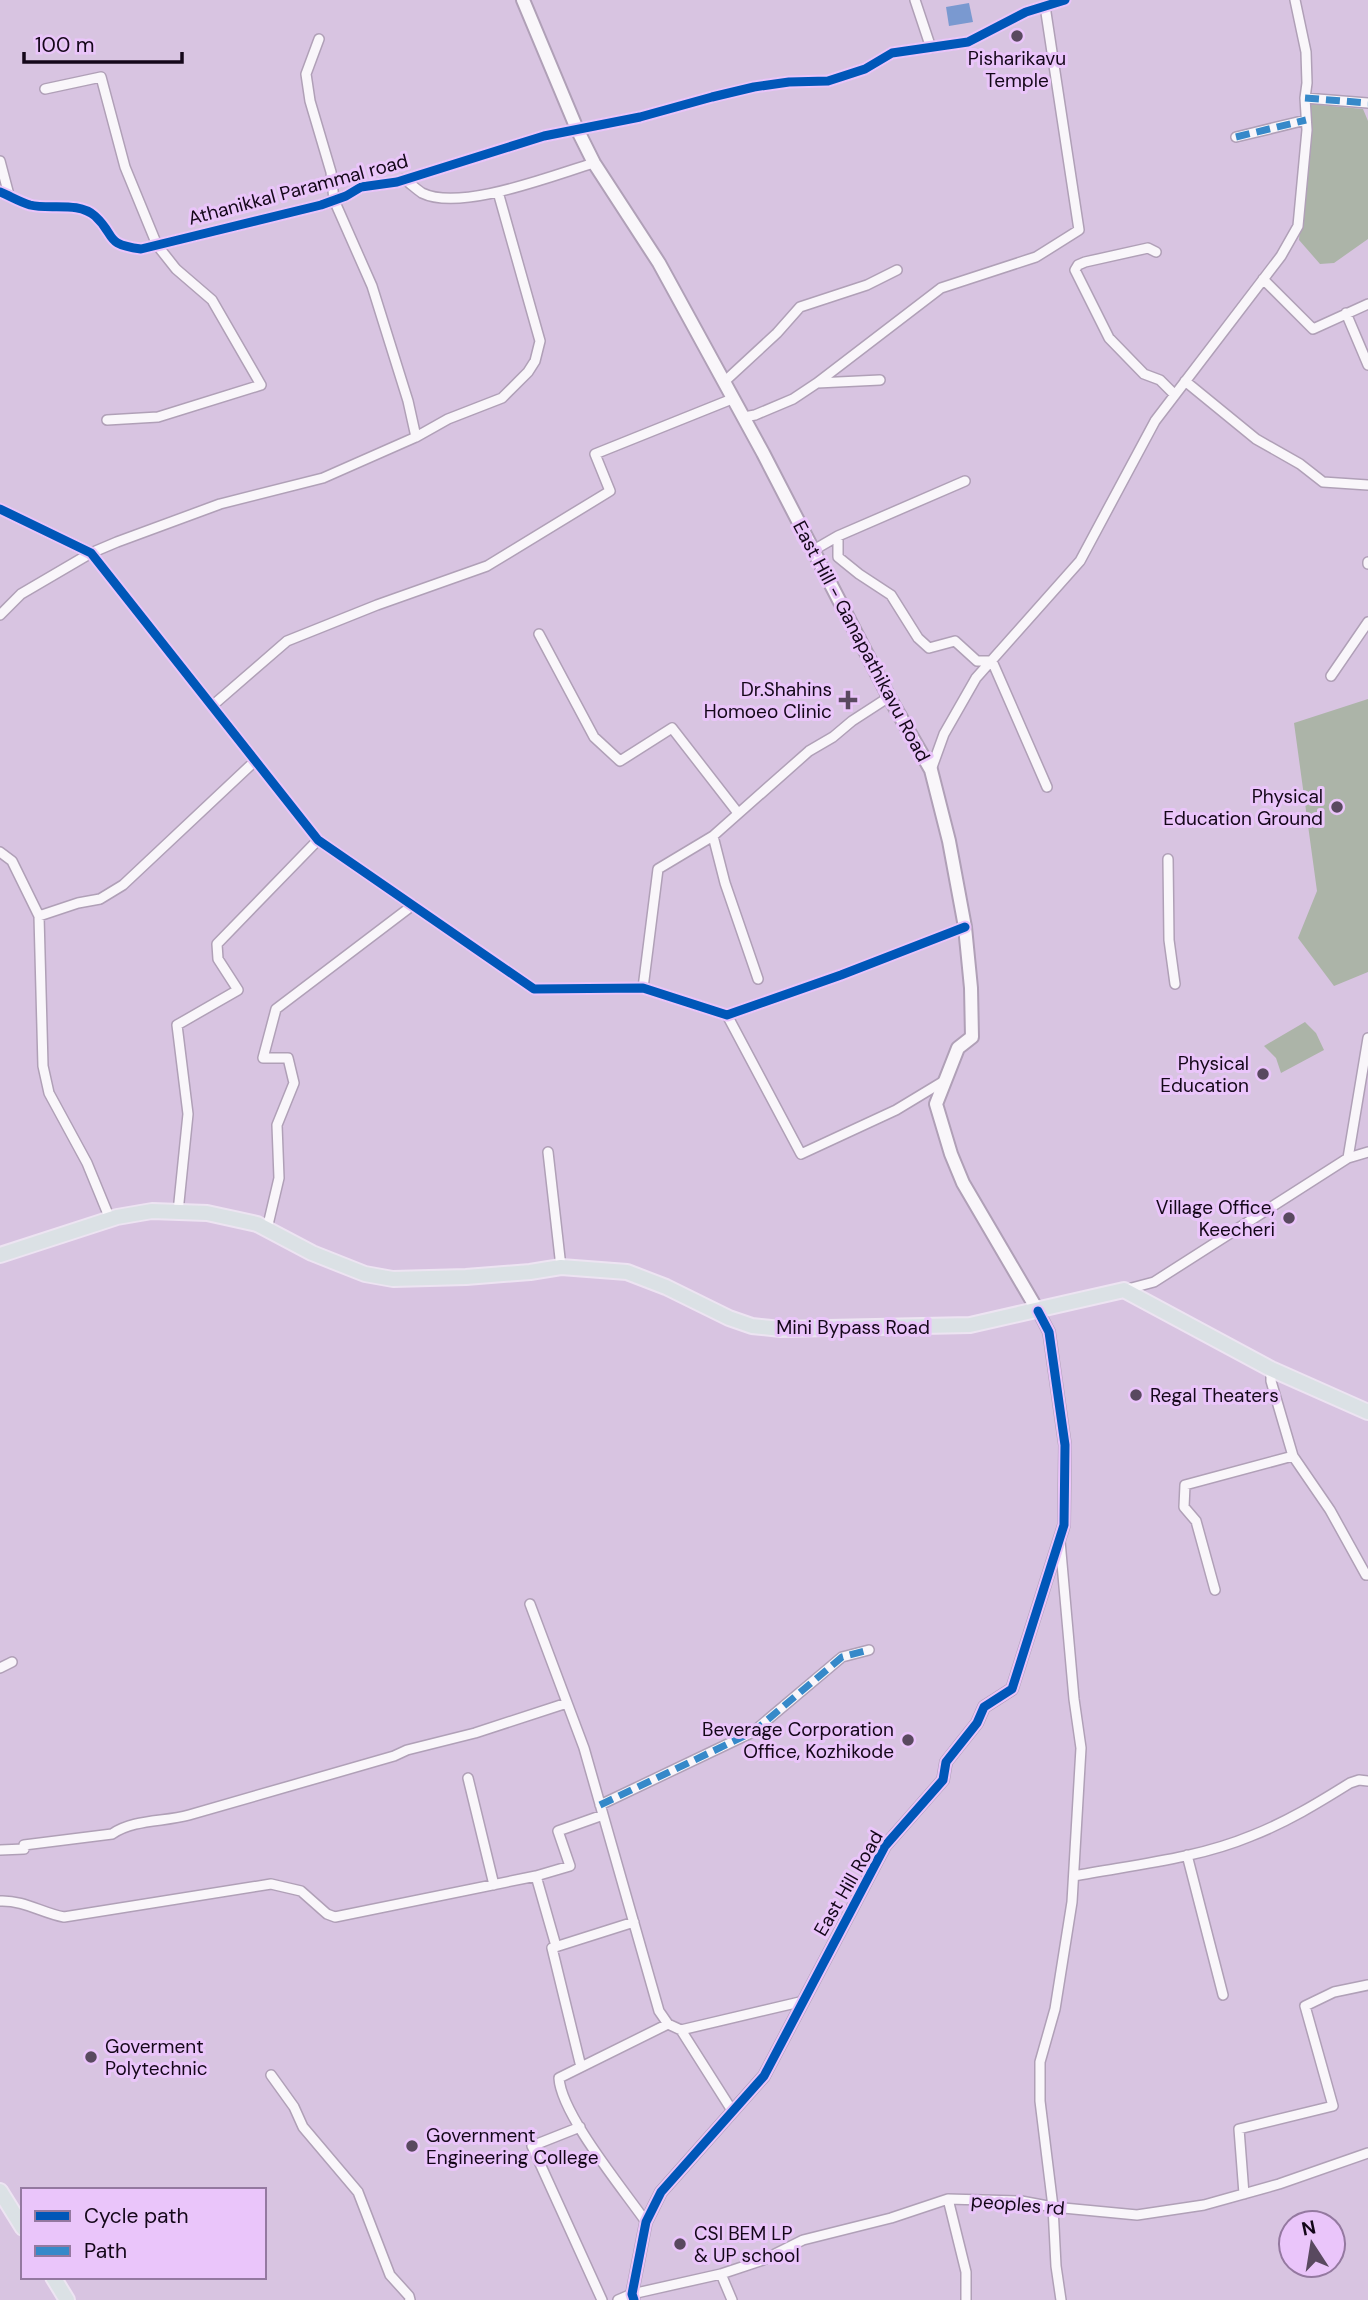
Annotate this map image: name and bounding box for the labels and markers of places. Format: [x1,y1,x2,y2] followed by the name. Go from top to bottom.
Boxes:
[1009,28,1025,44] marker: Pisharikavu Temple
[968,46,1066,93] place label: Pisharikavu Temple
[704,677,832,724] place label: Dr.Shahins Homoeo Clinic
[838,690,858,710] marker: Dr.Shahins Homoeo Clinic
[1163,784,1323,831] place label: Physical Education Ground
[1329,799,1345,815] marker: Physical Education Ground
[1160,1051,1249,1098] place label: Physical Education
[1255,1066,1271,1082] marker: Physical Education
[1156,1195,1275,1242] place label: Village Office, Keecheri
[1281,1210,1297,1226] marker: Village Office, Keecheri
[1150,1383,1279,1408] place label: Regal Theaters
[1128,1387,1144,1403] marker: Regal Theaters
[702,1717,894,1764] place label: Beverage Corporation Office, Kozhikode
[900,1732,916,1748] marker: Beverage Corporation Office, Kozhikode
[105,2034,208,2081] place label: Goverment Polytechnic
[83,2049,99,2065] marker: Goverment Polytechnic
[426,2123,599,2170] place label: Government Engineering College
[404,2138,420,2154] marker: Government Engineering College
[694,2221,800,2268] place label: CSI BEM LP & UP school
[672,2236,688,2252] marker: CSI BEM LP & UP school

